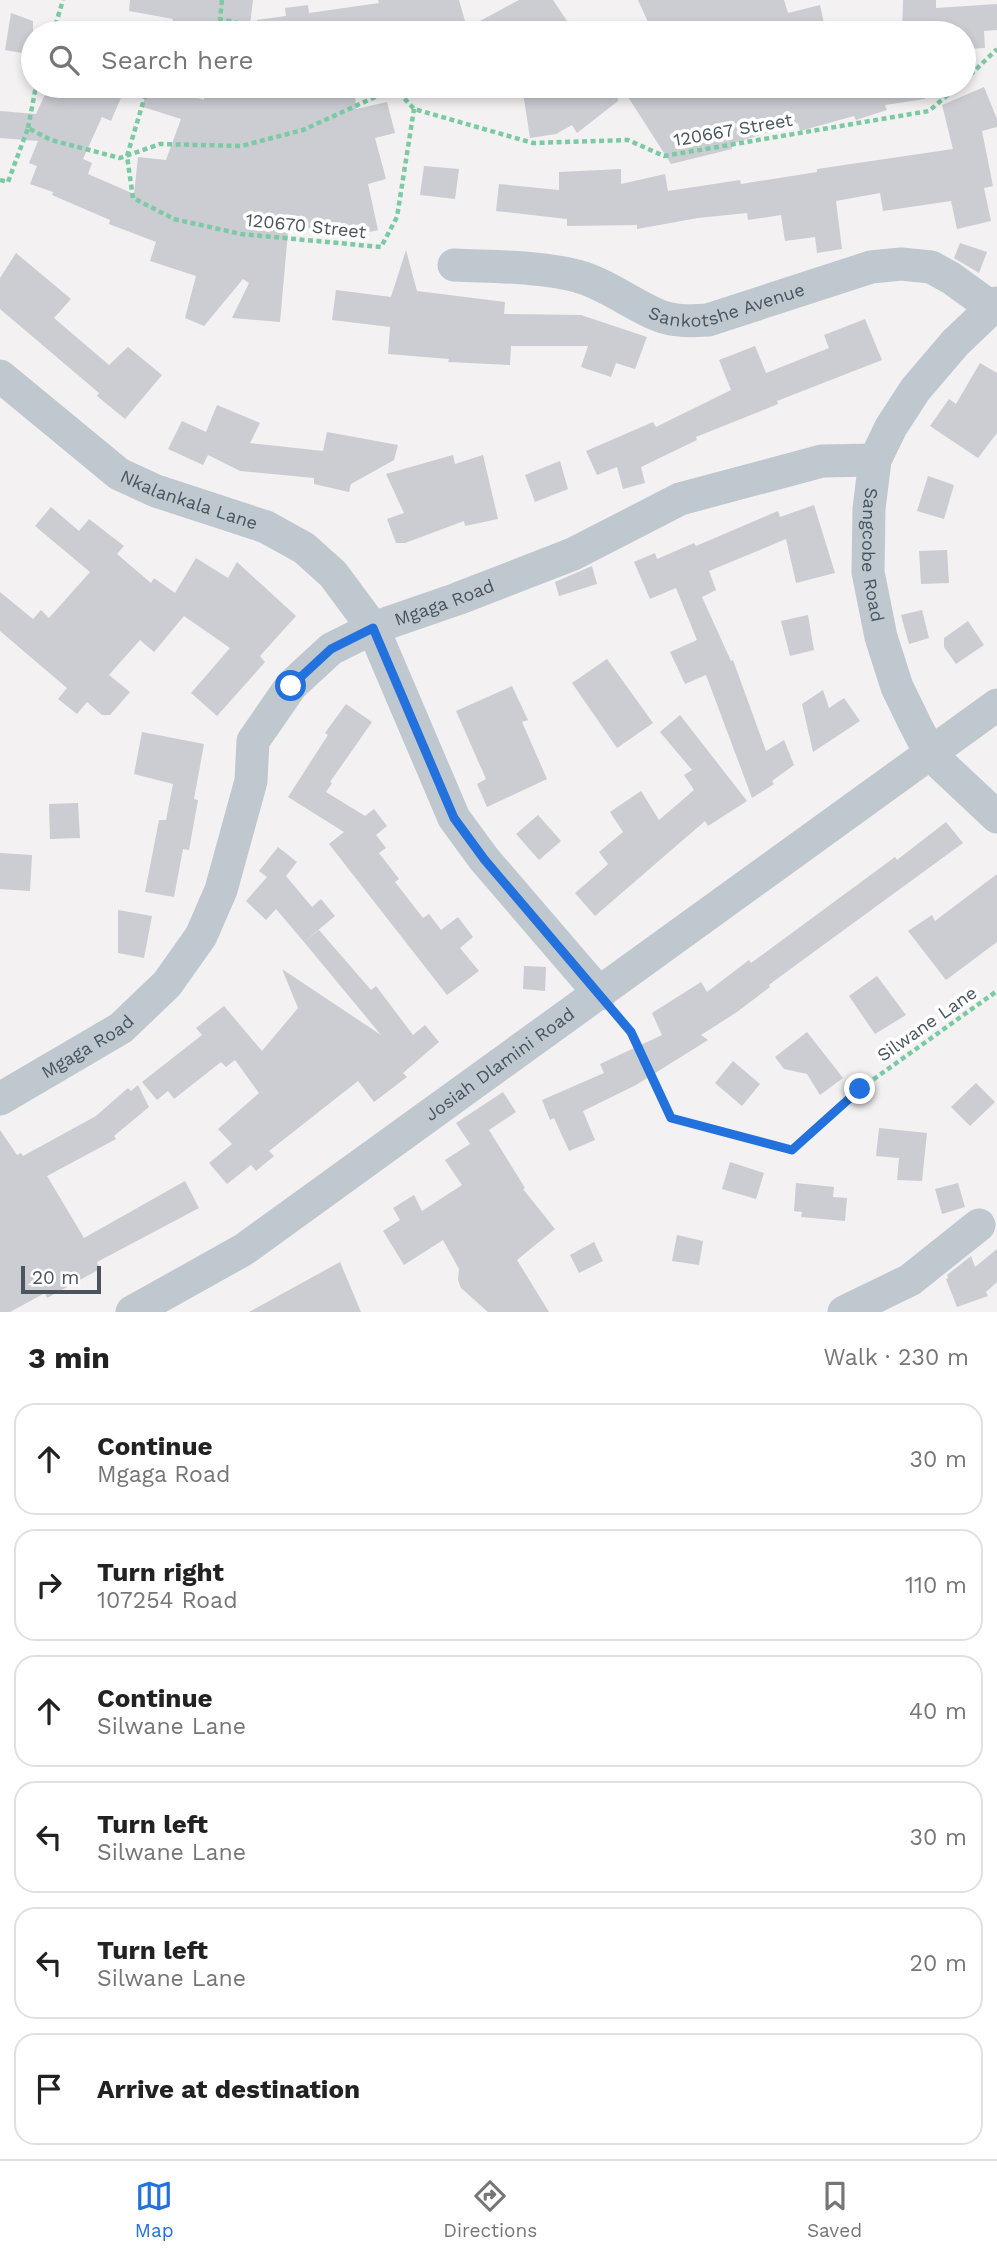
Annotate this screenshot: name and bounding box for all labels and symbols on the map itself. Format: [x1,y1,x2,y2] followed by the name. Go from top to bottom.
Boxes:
[672,109,794,150] street label: 120667 Street
[245,209,368,242] street label: 120670 Street
[645,278,807,331] street label: Sankotshe Avenue
[117,465,260,534] street label: Nkalankala Lane
[858,487,889,624] street label: Sangcobe Road
[392,575,497,630] street label: Mgaga Road
[275,670,306,701] route start
[873,982,981,1066] street label: Silwane Lane
[421,1003,578,1125] street label: Josiah Dlamini Road
[37,1010,138,1082] street label: Mgaga Road
[844,1073,875,1104] route end
[21,1263,102,1295] scale bar

